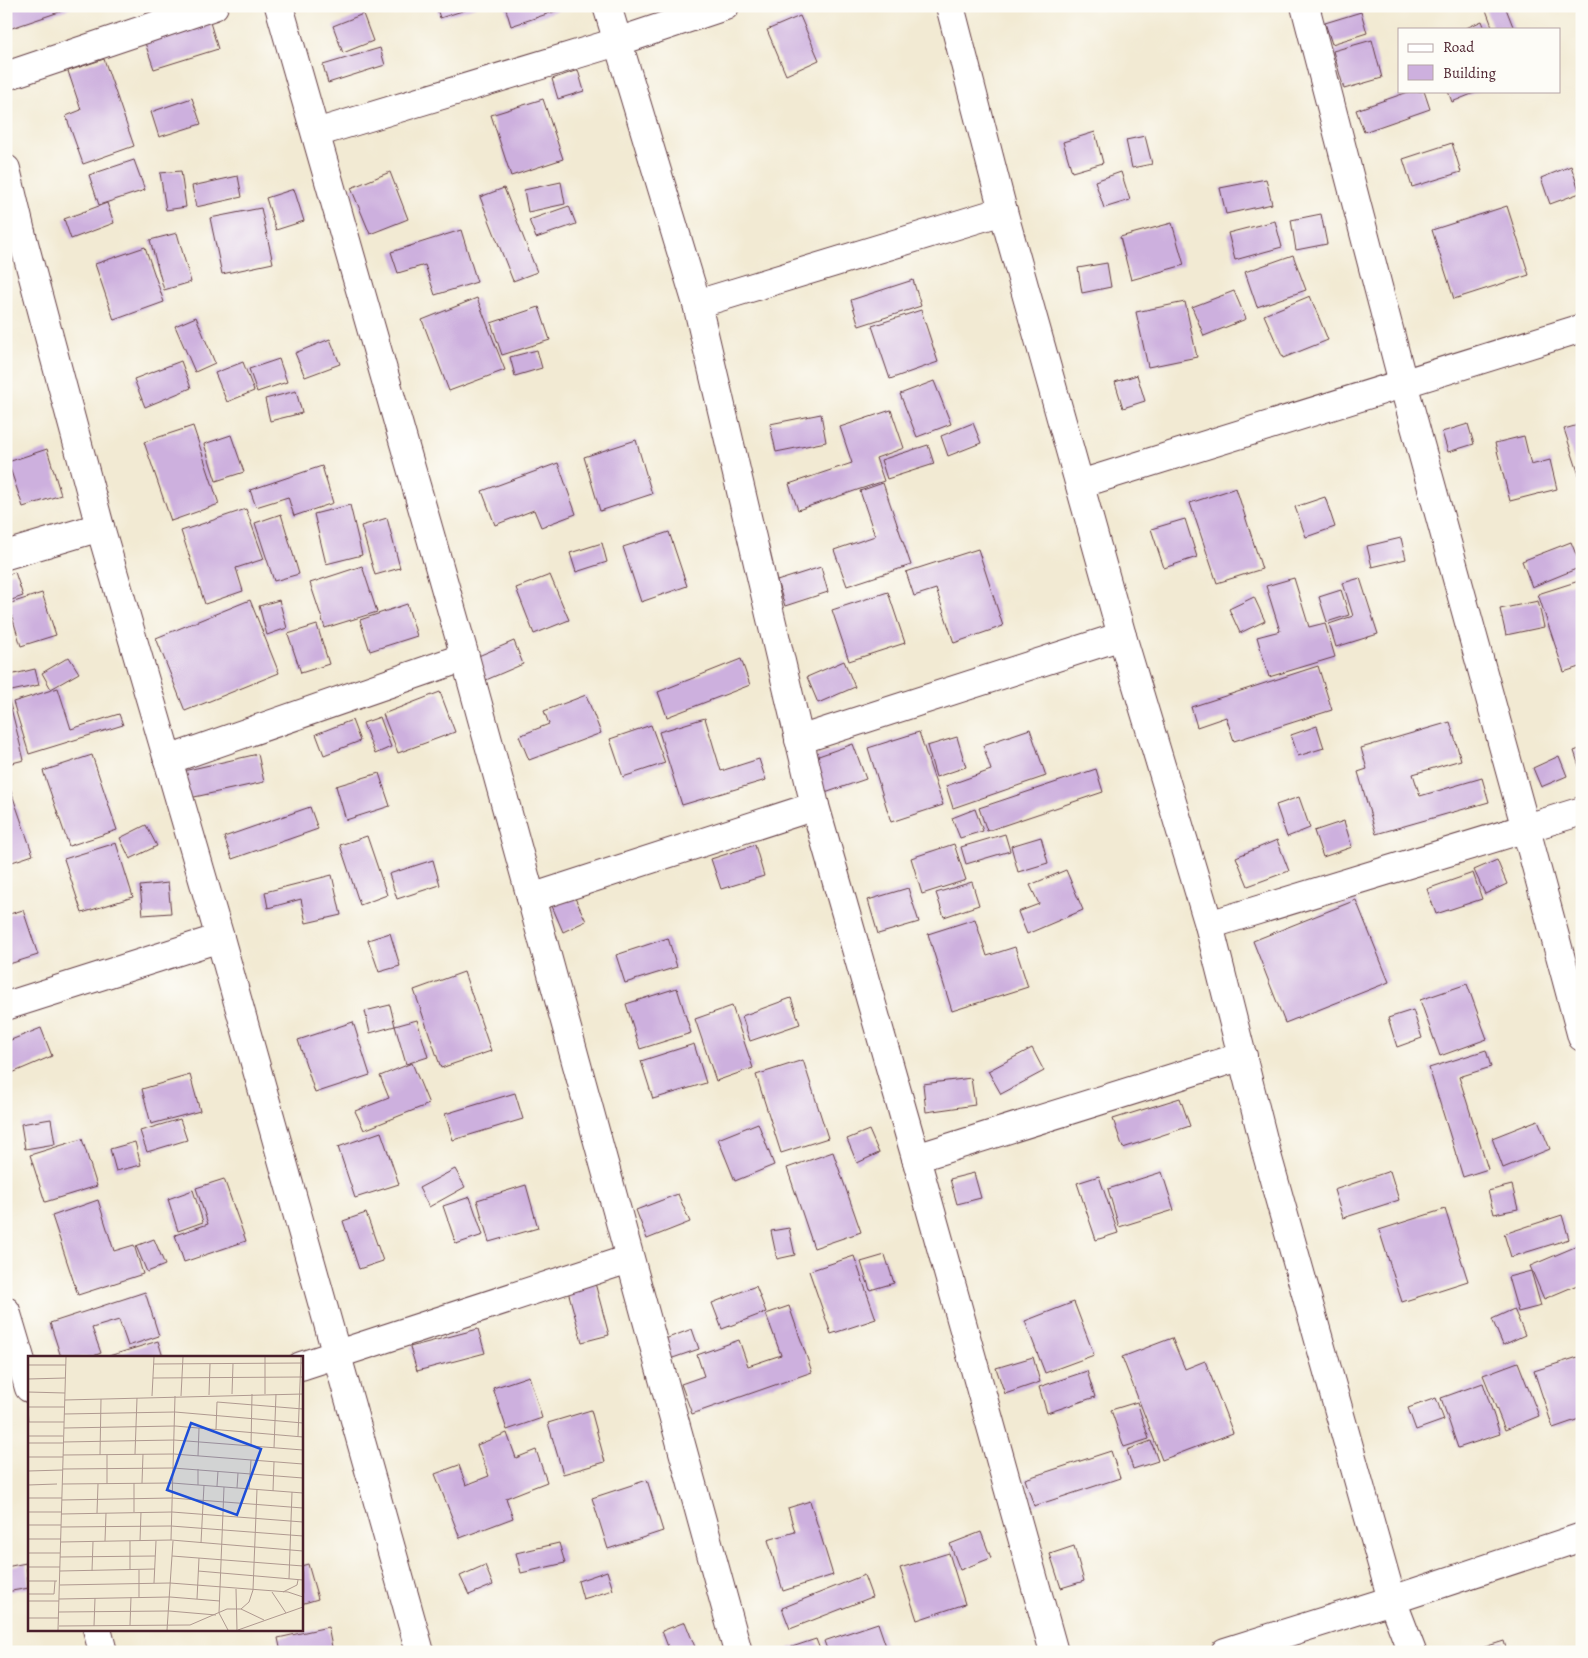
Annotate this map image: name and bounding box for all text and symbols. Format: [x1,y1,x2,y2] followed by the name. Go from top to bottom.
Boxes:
[1398,28,1560,92] legend
[1443,37,1475,57] text: Road
[1443,63,1496,83] text: Building
[28,1356,302,1630] inset map

